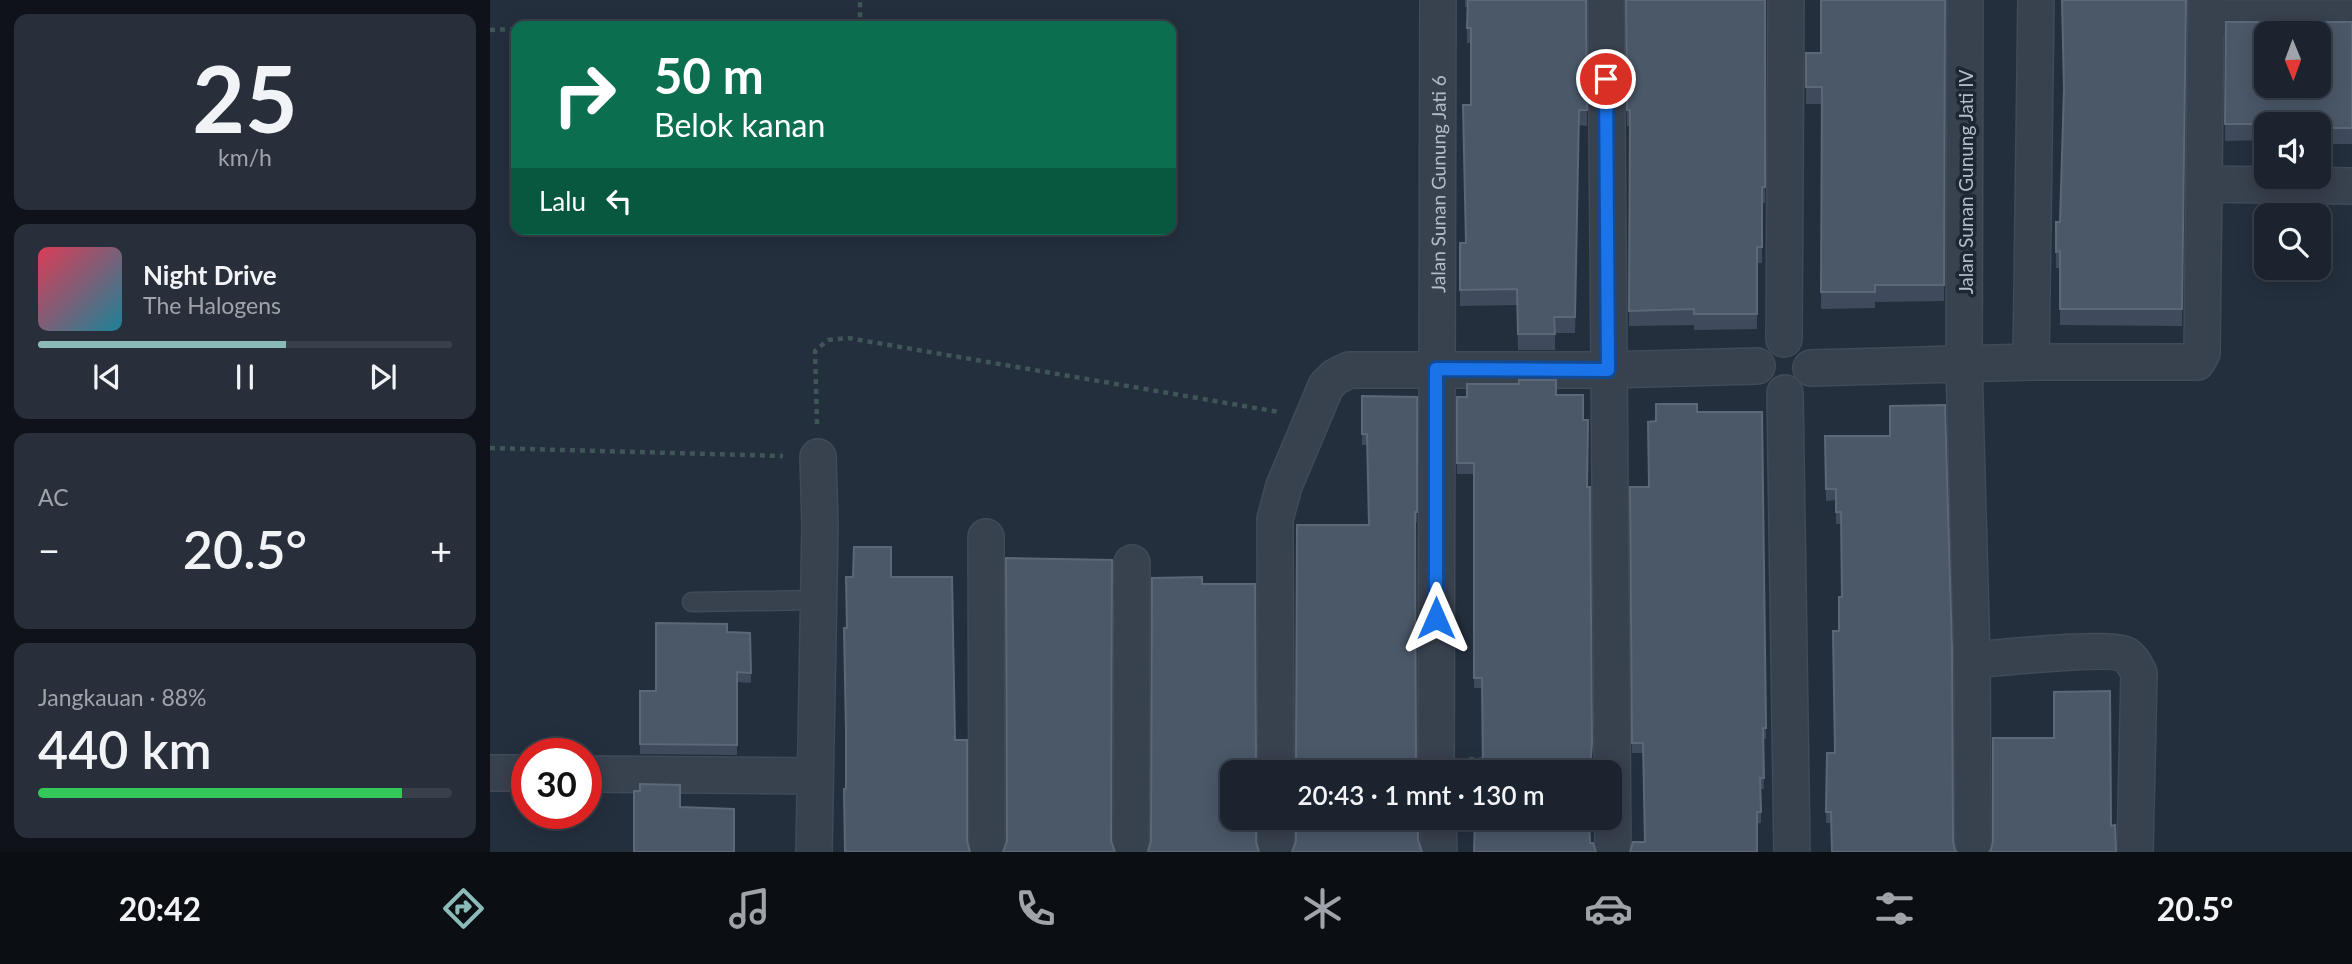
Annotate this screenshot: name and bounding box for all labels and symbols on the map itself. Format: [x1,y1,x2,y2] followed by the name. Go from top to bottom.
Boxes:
[2254,21,2331,98] north arrow
[1576,49,1636,109] pin
[1954,70,1977,294] street label: Jalan Sunan Gunung Jati IV
[1426,75,1449,293] street label: Jalan Sunan Gunung Jati 6
[1399,581,1473,655] position arrow
[511,738,602,829] speed limit sign: 30

